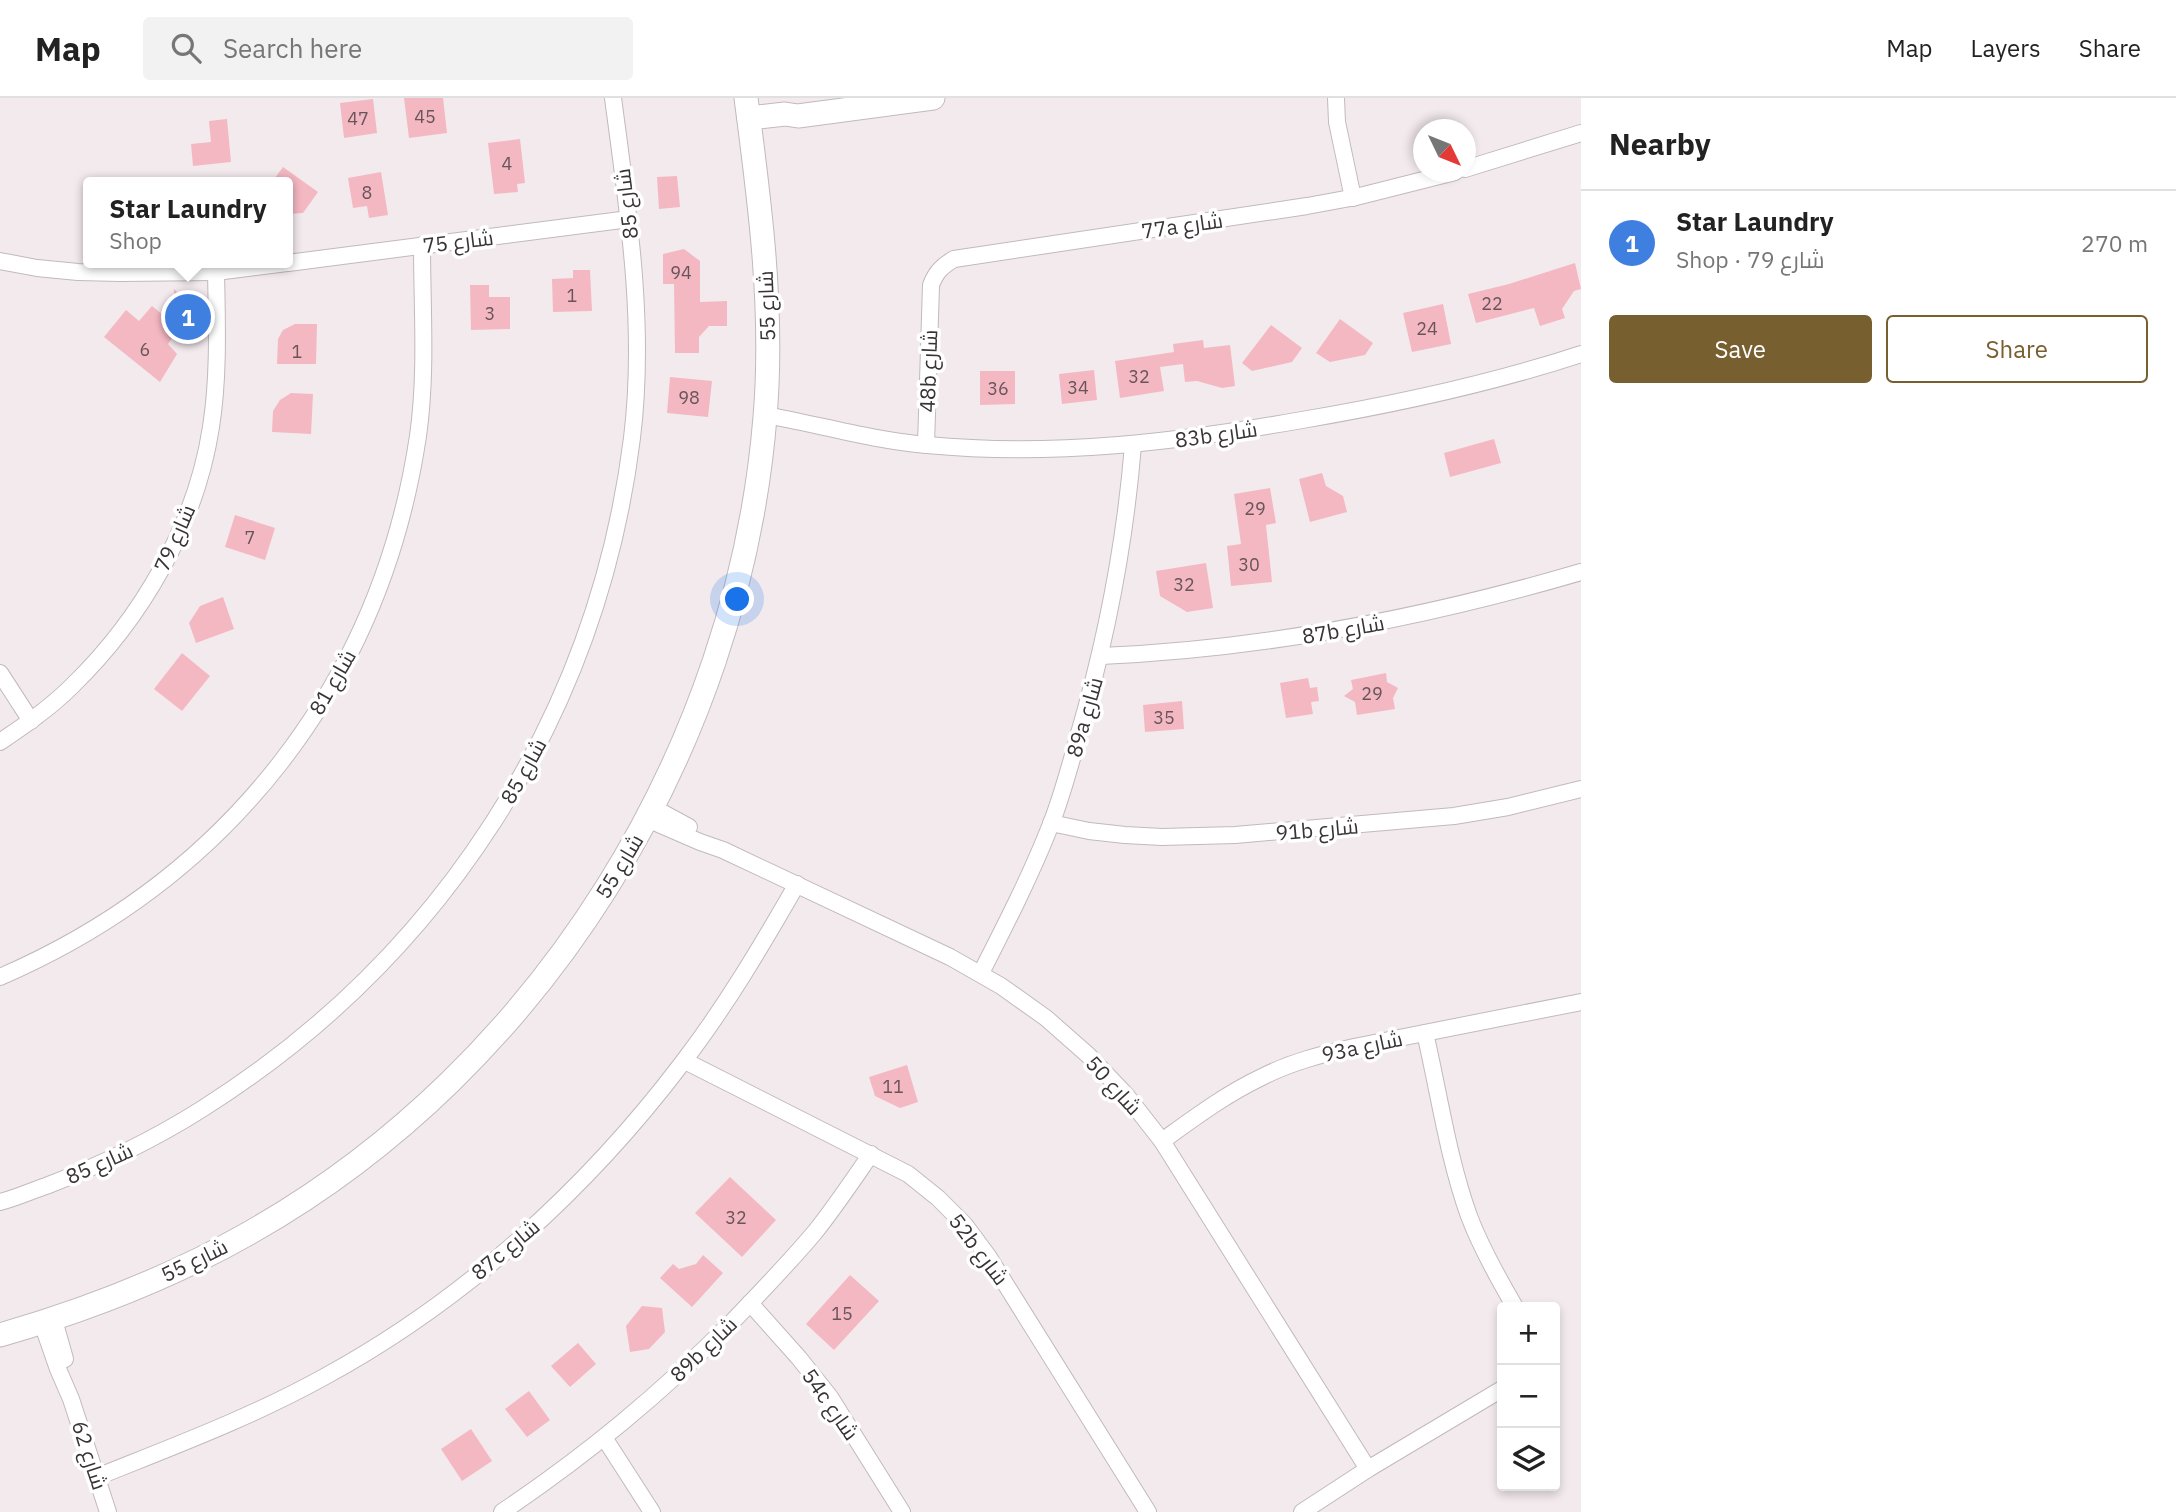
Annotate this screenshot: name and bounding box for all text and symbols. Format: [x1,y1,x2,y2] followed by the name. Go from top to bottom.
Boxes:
[143,17,633,80] search box
[35,27,101,70] text: Map
[167,29,205,67] icon: search
[223,31,362,65] text: Search here
[1886,32,1933,64] text: Map
[1971,32,2041,64] text: Layers
[2079,32,2141,64] text: Share
[414,105,436,128] house number: 45
[347,107,369,130] house number: 47
[1413,119,1476,182] north arrow
[1609,124,1711,163] text: Nearby
[502,152,513,175] house number: 4
[608,167,645,241] street label: شارع 85
[83,177,293,268] popup
[362,181,372,204] house number: 8
[109,191,267,225] text: Star Laundry
[1676,204,1834,238] text: Star Laundry
[1139,205,1225,246] street label: 77a شارع
[421,223,495,260] street label: شارع 75
[109,225,162,255] text: Shop
[1625,228,1639,258] text: 1
[2081,228,2148,258] text: 270 m
[1676,244,1825,274] text: Shop · شارع 79
[670,261,692,284] house number: 94
[751,270,782,342] street label: شارع 55
[567,284,577,307] house number: 1
[165,291,211,343] pin: 1
[1481,292,1503,315] house number: 22
[485,302,495,325] house number: 3
[1609,315,1872,383] button: Save
[1886,315,2148,383] button: Share
[1416,317,1438,340] house number: 24
[913,329,944,413] street label: 48b شارع
[140,338,150,361] house number: 6
[292,340,302,363] house number: 1
[1128,365,1150,388] house number: 32
[1067,376,1089,399] house number: 34
[987,377,1009,400] house number: 36
[678,386,700,409] house number: 98
[1173,414,1259,455] street label: 83b شارع
[1244,497,1266,520] house number: 29
[147,500,202,576] street label: شارع 79
[245,526,255,549] house number: 7
[1238,553,1260,576] house number: 30
[1173,573,1195,596] house number: 32
[720,582,754,616] your location
[1300,608,1386,651] street label: 87b شارع
[302,644,363,720] street label: شارع 81
[1059,674,1110,761] street label: 89a شارع
[1361,682,1383,705] house number: 29
[1153,706,1175,729] house number: 35
[494,733,553,809] street label: شارع 85
[1274,811,1360,848] street label: 91b شارع
[589,828,650,904] street label: شارع 55
[1319,1024,1405,1069] street label: 93a شارع
[1079,1049,1148,1121] street label: شارع 50
[882,1075,904,1098] house number: 11
[61,1136,137,1191] street label: شارع 85
[725,1206,747,1229] house number: 32
[942,1207,1015,1291] street label: 52b شارع
[465,1212,546,1287] street label: 87c شارع
[156,1232,232,1289] street label: شارع 55
[831,1302,853,1325] house number: 15
[1497,1302,1560,1491] map controls
[1497,1302,1560,1365] button: +
[663,1310,743,1389] street label: 89b شارع
[795,1363,866,1446] street label: 54c شارع
[1497,1365,1560,1428] button: −
[65,1417,114,1493] street label: شارع 62
[1497,1428,1560,1491] button: layers

